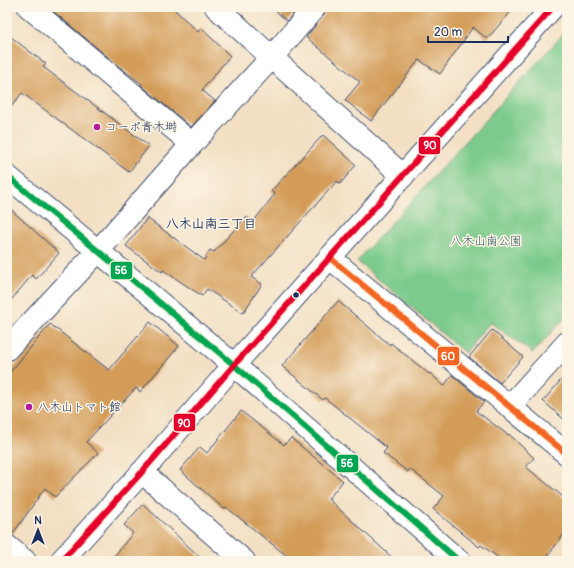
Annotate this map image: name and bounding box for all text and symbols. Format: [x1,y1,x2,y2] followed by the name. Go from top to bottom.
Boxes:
[428,18,508,44] scale bar
[434,25,463,40] text: 20 m
[105,120,177,135] place label: コーポ青木塒
[92,122,102,132] marker: コーポ青木塒
[418,136,441,155] line badge: 90
[423,139,437,152] text: 90
[165,216,257,232] district label: 八木山南三丁目
[450,234,522,249] park label: 八木山南公園
[110,261,133,280] line badge: 56
[115,264,128,277] text: 56
[291,290,301,300] unlabelled marker
[437,346,460,366] line badge: 60
[441,350,455,363] text: 60
[37,400,121,415] place label: 八木山トマト館
[24,402,34,412] marker: 八木山トマト館
[173,413,196,432] line badge: 90
[177,417,191,430] text: 90
[336,454,359,473] line badge: 56
[341,457,354,470] text: 56
[18,510,58,550] north arrow
[34,514,42,527] text: N

